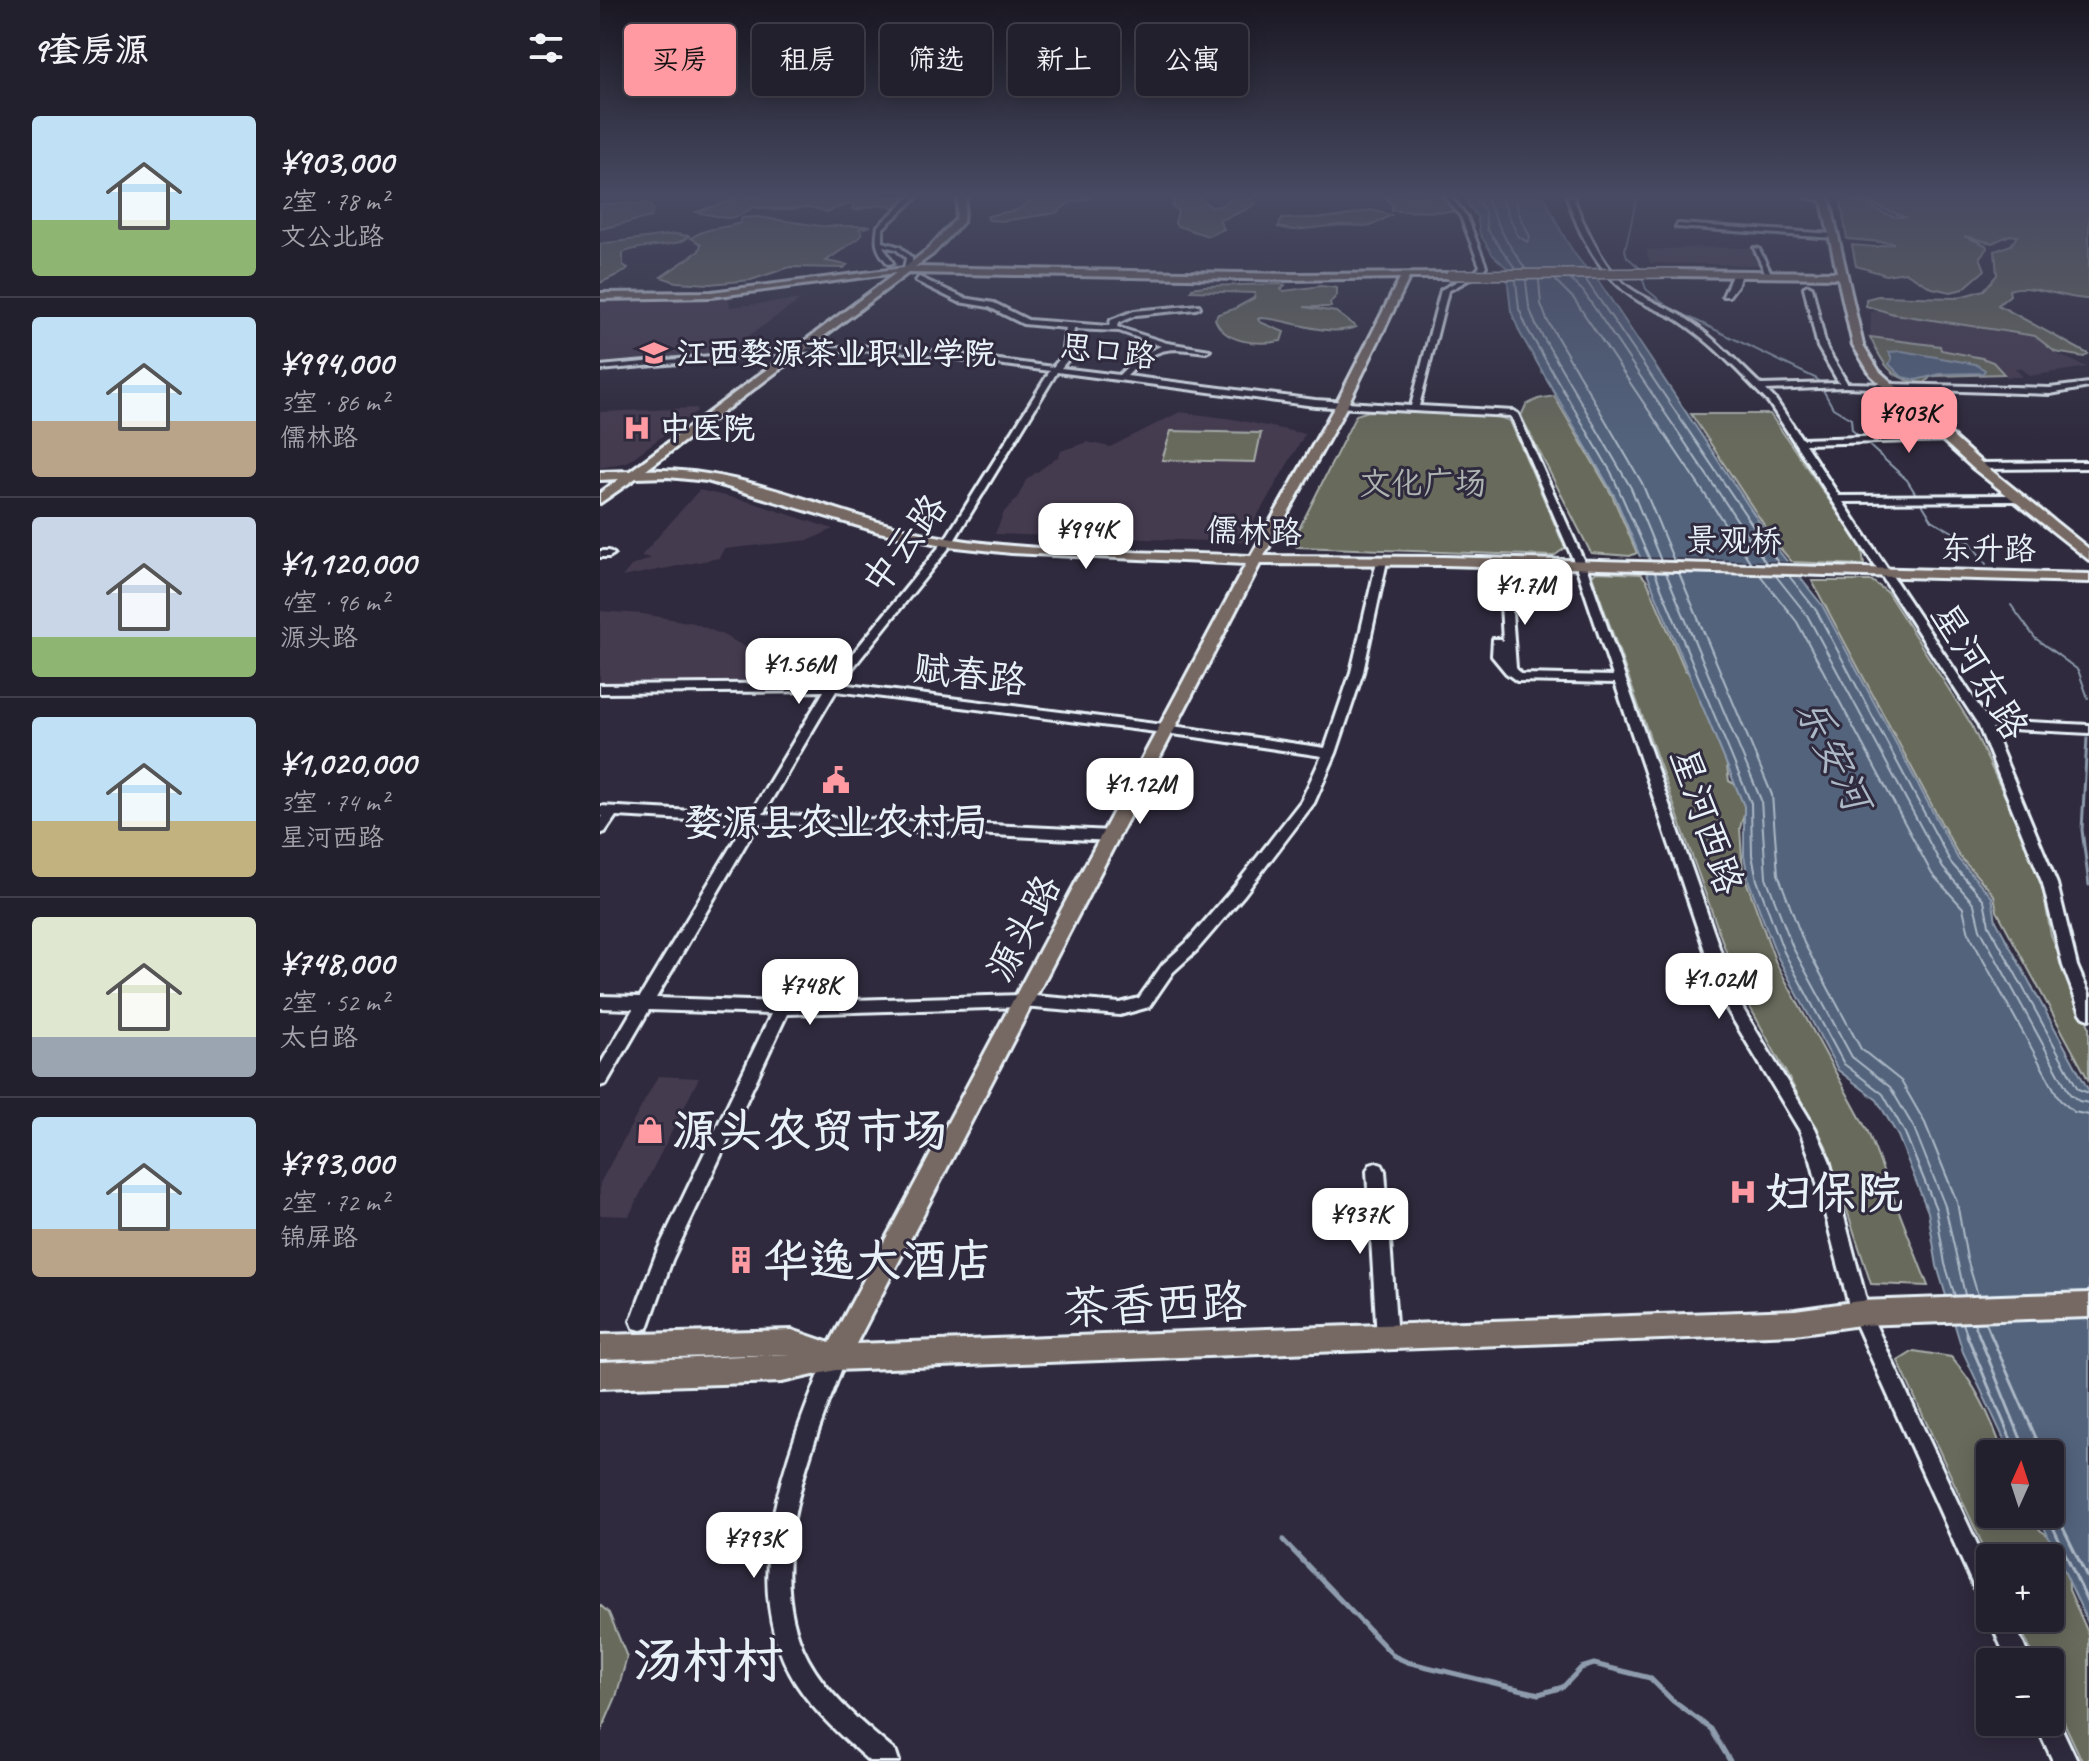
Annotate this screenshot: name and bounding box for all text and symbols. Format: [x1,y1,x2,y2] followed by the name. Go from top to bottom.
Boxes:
[624,24,736,96] chip: 买房
[752,24,864,96] chip: 租房
[880,24,992,96] chip: 筛选
[1008,24,1120,96] chip: 新上
[1136,24,1248,96] chip: 公寓
[524,26,568,70] icon: filters
[32,28,149,71] text: 9套房源
[280,140,393,183] text: ¥903,000
[96,148,192,244] icon: home
[280,185,388,218] text: 2室 · 78 m²
[280,220,384,253] text: 文公北路
[1058,325,1158,378] street label: 思口路
[676,333,996,374] place label: 江西婺源茶业职业学院
[639,338,669,368] school or university icon: 江西婺源茶业职业学院
[280,341,393,384] text: ¥994,000
[96,349,192,445] icon: home
[280,386,388,419] text: 3室 · 86 m²
[1853,387,1965,455] pin: ¥903K
[1879,396,1939,429] text: ¥903K
[659,408,755,449] place label: 中医院
[622,413,652,443] hospital icon: 中医院
[280,421,358,454] text: 儒林路
[1359,463,1487,504] park label: 文化广场
[851,485,957,604] street label: 中云路
[1030,503,1142,571] pin: ¥994K
[1205,509,1303,554] street label: 儒林路
[1056,512,1116,545] text: ¥994K
[1686,519,1782,562] street label: 景观桥
[1940,527,2036,570] street label: 东升路
[280,541,416,584] text: ¥1,120,000
[96,549,192,645] icon: home
[1469,559,1581,627] pin: ¥1.7M
[1495,568,1555,601] text: ¥1.7M
[280,586,388,619] text: 4室 · 96 m²
[1920,594,2039,749] street label: 星河东路
[280,621,358,654] text: 源头路
[734,638,864,706] pin: ¥1.56M
[910,644,1029,705] street label: 赋春路
[763,647,835,680] text: ¥1.56M
[1784,690,1885,825] water label: 乐安河
[280,741,416,784] text: ¥1,020,000
[1660,742,1753,901] street label: 星河西路
[96,749,192,845] icon: home
[1075,758,1205,826] pin: ¥1.12M
[821,765,851,795] public building icon: 婺源县农业农村局
[1105,767,1175,800] text: ¥1.12M
[280,786,388,819] text: 3室 · 74 m²
[684,799,988,846] place label: 婺源县农业农村局
[280,821,384,854] text: 星河西路
[976,867,1071,990] street label: 源头路
[280,941,394,984] text: ¥748,000
[96,949,192,1045] icon: home
[1654,953,1784,1021] pin: ¥1.02M
[754,959,866,1027] pin: ¥748K
[1684,962,1754,995] text: ¥1.02M
[780,968,840,1001] text: ¥748K
[280,986,388,1019] text: 2室 · 52 m²
[280,1021,358,1054] text: 太白路
[672,1102,948,1160] place label: 源头农贸市场
[635,1115,665,1145] shop icon: 源头农贸市场
[280,1141,393,1184] text: ¥793,000
[96,1149,192,1245] icon: home
[1765,1164,1903,1222] place label: 妇保院
[1728,1177,1758,1207] hospital icon: 妇保院
[280,1186,388,1219] text: 2室 · 72 m²
[1304,1188,1416,1256] pin: ¥937K
[1330,1197,1390,1230] text: ¥937K
[280,1221,358,1254] text: 锦屏路
[763,1232,993,1290] place label: 华逸大酒店
[726,1245,756,1275] building icon: 华逸大酒店
[1062,1273,1248,1337] street label: 茶香西路
[1976,1440,2064,1528] north arrow
[1976,1440,2064,1736] map controls
[698,1512,810,1580] pin: ¥793K
[724,1521,784,1554] text: ¥793K
[1976,1544,2064,1632] button: +
[633,1629,783,1692] district label: 汤村村
[1976,1648,2064,1736] button: −

